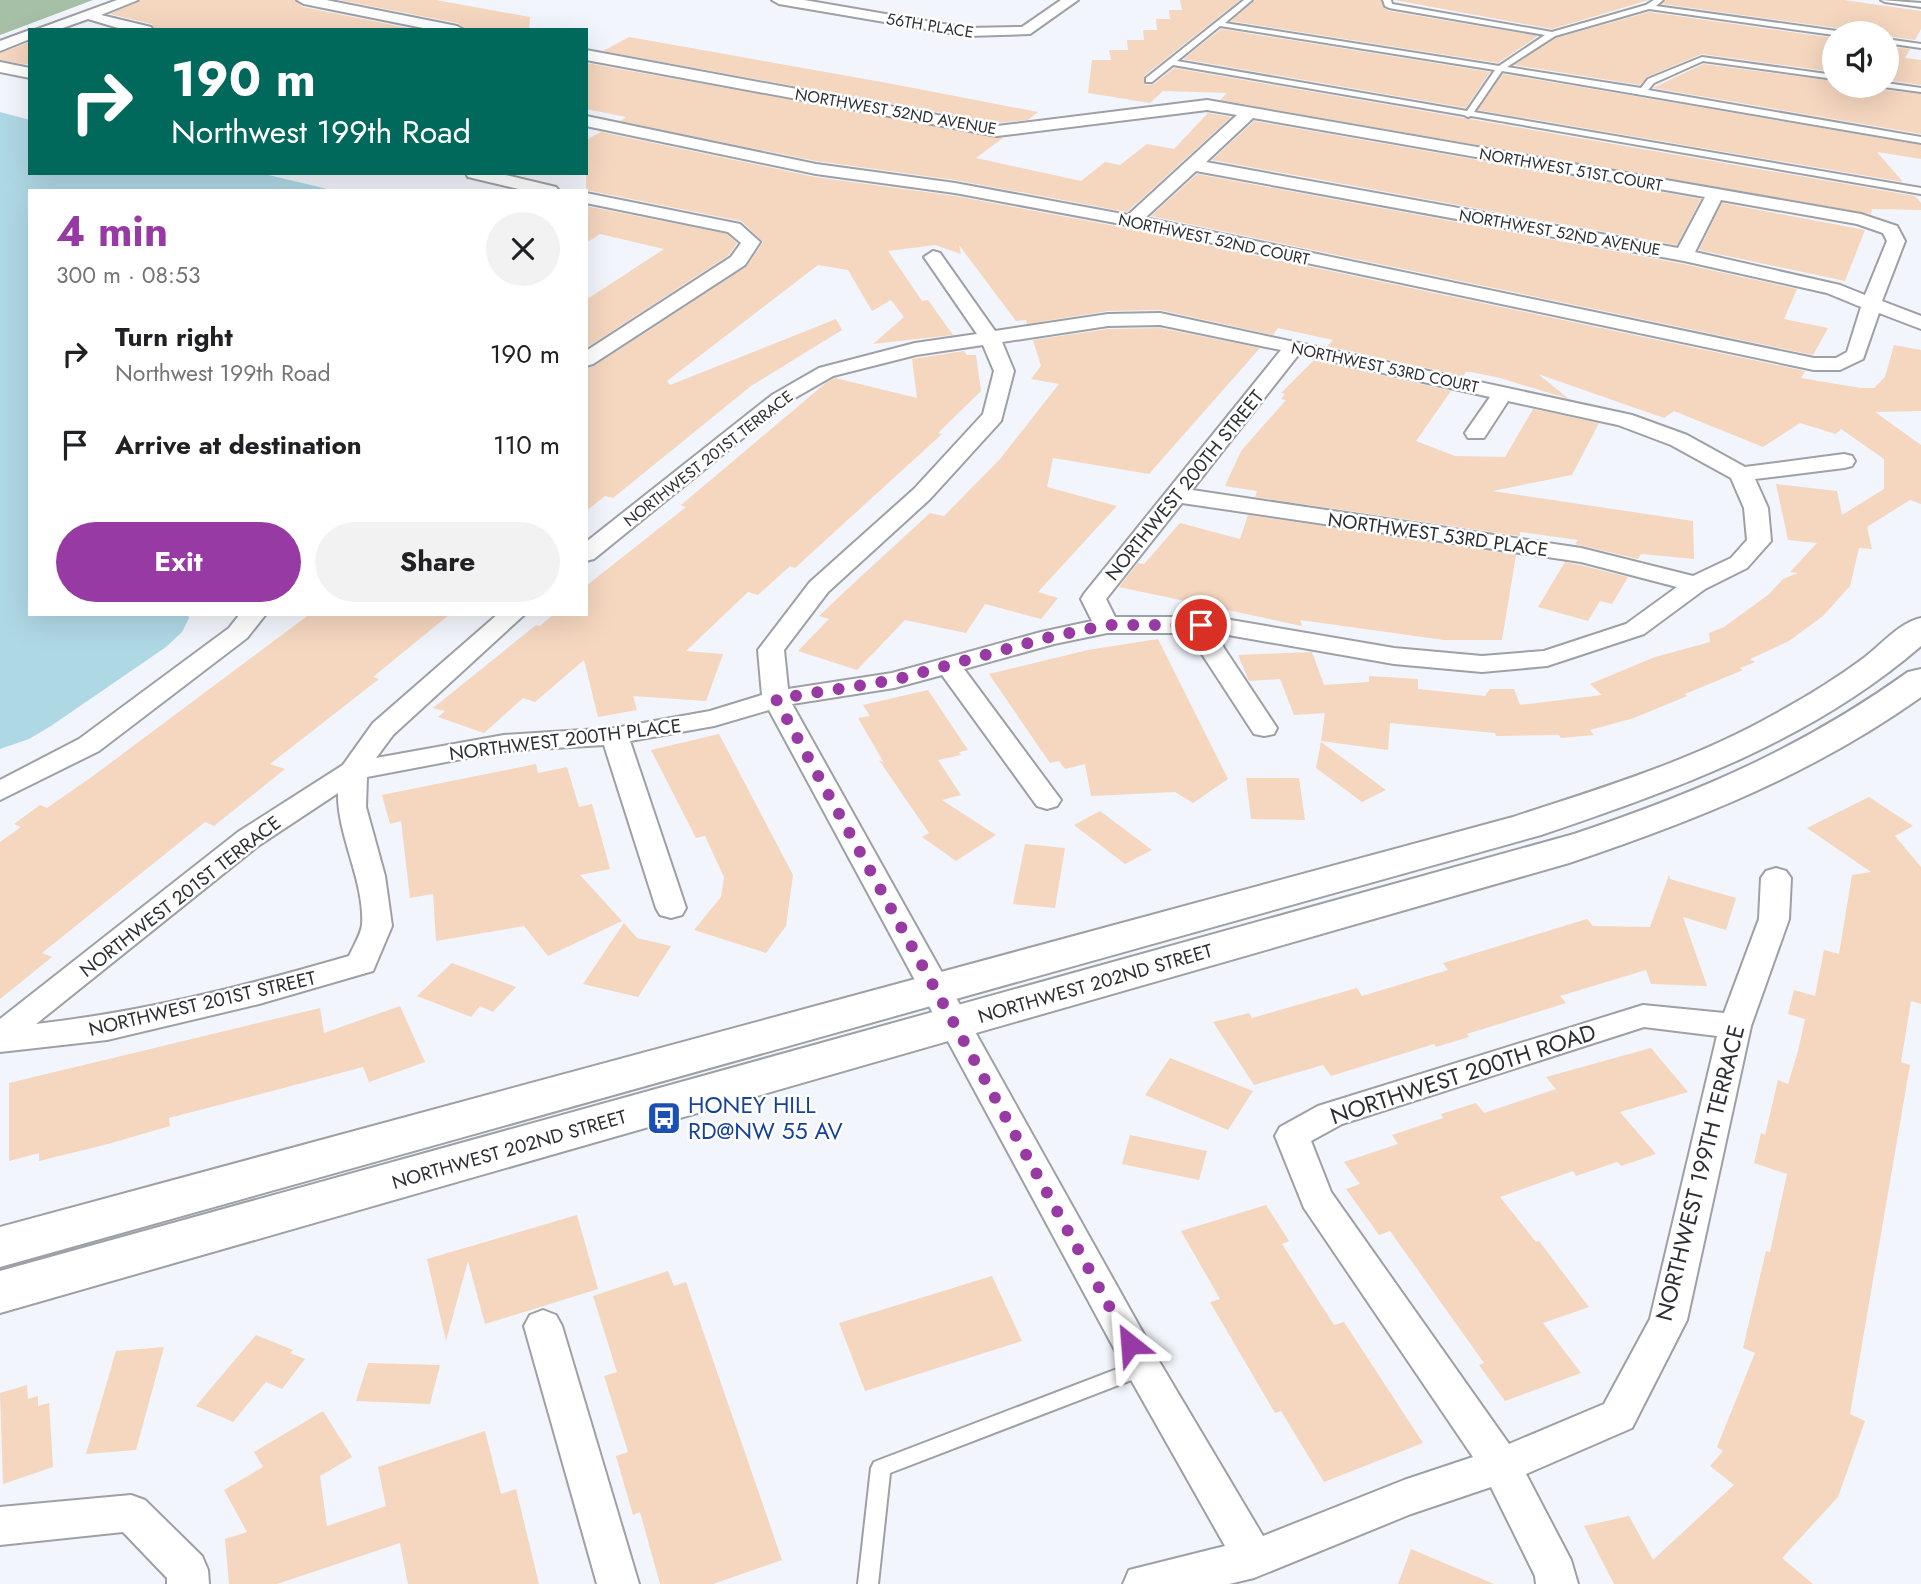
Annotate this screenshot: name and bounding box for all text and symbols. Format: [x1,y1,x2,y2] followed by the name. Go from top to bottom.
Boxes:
[885,7,975,44] street label: 56TH PLACE
[1822,21,1899,98] map controls
[1822,21,1899,98] button: sound
[171,44,316,114] text: 190 m
[56,56,147,147] icon: right
[793,82,998,141] street label: NORTHWEST 52ND AVENUE
[171,109,471,155] text: Northwest 199th Road
[1477,142,1665,197] street label: NORTHWEST 51ST COURT
[56,201,168,262] text: 4 min
[1457,203,1662,262] street label: NORTHWEST 52ND AVENUE
[1116,208,1312,271] street label: NORTHWEST 52ND COURT
[486,212,560,286] button: close
[56,258,201,292] text: 300 m · 08:53
[115,318,233,356] text: Turn right
[56,335,94,373] icon: right
[490,335,560,373] text: 190 m
[1289,336,1481,399] street label: NORTHWEST 53RD COURT
[115,356,331,390] text: Northwest 199th Road
[1099,384,1270,586] street label: NORTHWEST 200TH STREET
[619,385,798,532] street label: NORTHWEST 201ST TERRACE
[56,426,94,464] icon: arrive
[115,426,362,464] text: Arrive at destination
[493,426,560,464] text: 110 m
[1326,506,1550,563] street label: NORTHWEST 53RD PLACE
[56,522,301,602] button: Exit
[315,522,560,602] button: Share
[1171,595,1231,655] pin
[1182,606,1220,644] icon: arrive
[447,712,683,767] street label: NORTHWEST 200TH PLACE
[74,809,287,984] street label: NORTHWEST 201ST TERRACE
[975,937,1216,1030] street label: NORTHWEST 202ND STREET
[86,964,318,1043] street label: NORTHWEST 201ST STREET
[1326,1015,1600,1133] street label: NORTHWEST 200TH ROAD
[1647,1021,1753,1325] street label: NORTHWEST 199TH TERRACE
[688,1088,843,1148] place label: HONEY HILL RD@NW 55 AV
[645,1099,683,1137] bus stop icon: HONEY HILL RD@NW 55 AV
[389,1103,630,1196] street label: NORTHWEST 202ND STREET
[1093,1307,1167,1381] position arrow

